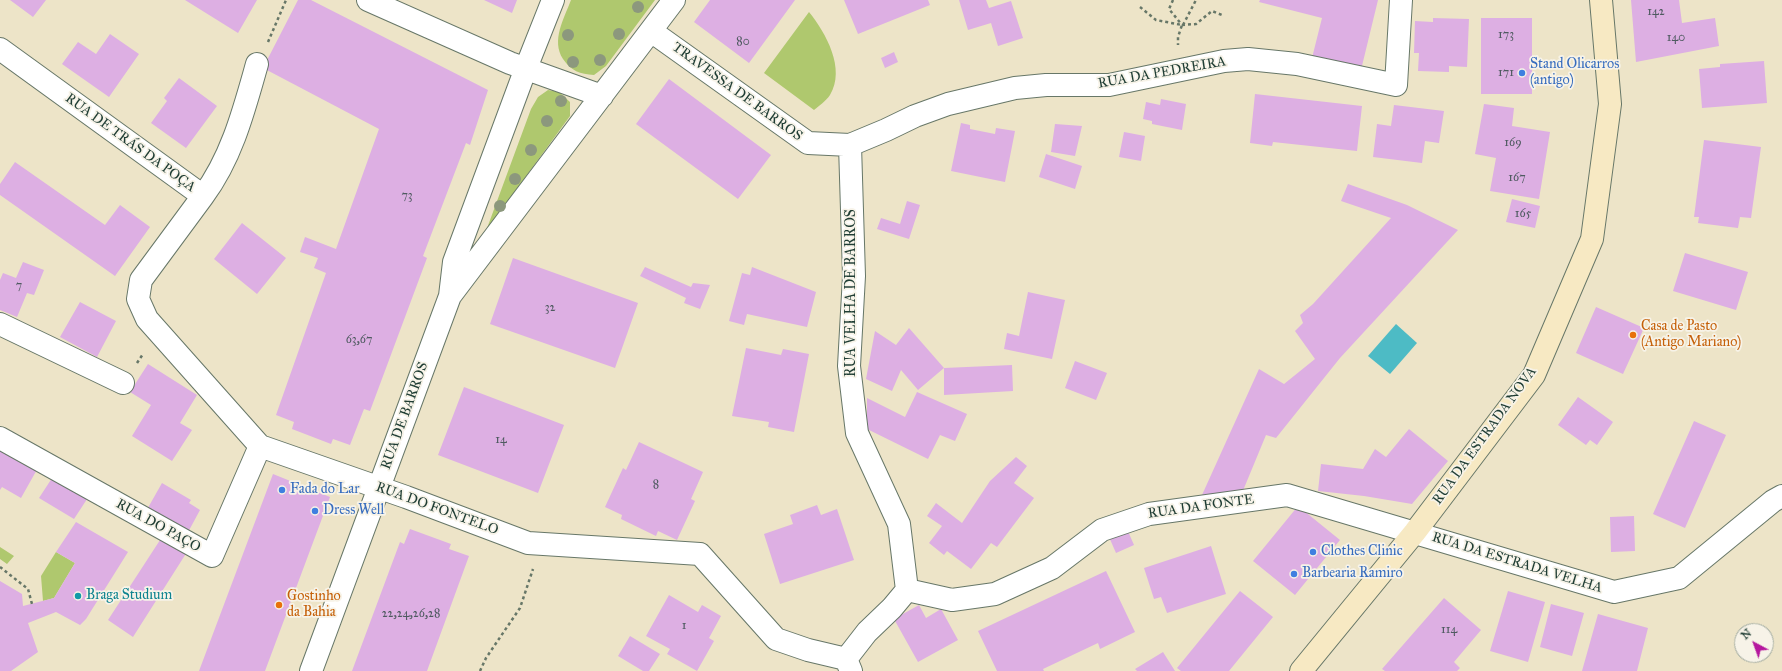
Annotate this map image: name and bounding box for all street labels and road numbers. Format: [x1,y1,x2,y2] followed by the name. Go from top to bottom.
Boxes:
[669,39,805,145] street label: TRAVESSA DE BARROS
[1097,53,1227,93] street label: RUA DA PEDREIRA
[62,90,198,196] street label: RUA DE TRÁS DA POÇA
[844,209,860,377] street label: RUA VELHA DE BARROS
[378,360,432,472] street label: RUA DE BARROS
[1429,364,1541,508] street label: RUA DA ESTRADA NOVA
[373,479,501,539] street label: RUA DO FONTELO
[1147,491,1255,523] street label: RUA DA FONTE
[113,496,203,556] street label: RUA DO PAÇO
[1430,529,1604,597] street label: RUA DA ESTRADA VELHA

